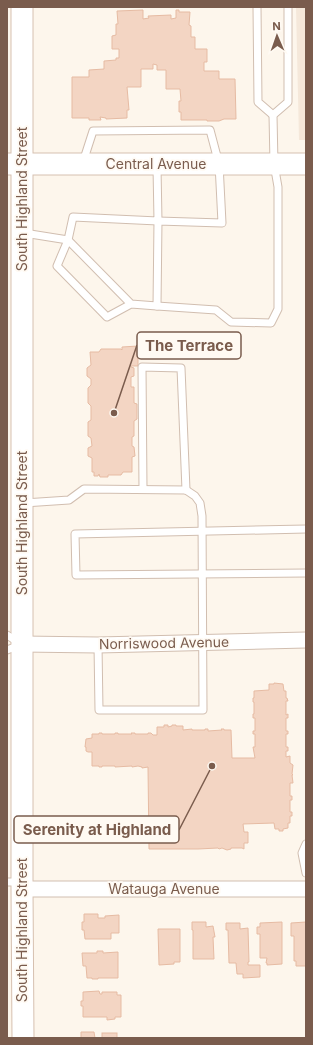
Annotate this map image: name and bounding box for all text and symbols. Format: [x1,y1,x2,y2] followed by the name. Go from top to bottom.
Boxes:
[257,16,297,56] north arrow
[272,19,281,33] text: N
[13,126,30,271] street label: South Highland Street
[106,155,206,172] street label: Central Avenue
[137,332,241,359] callout: The Terrace
[145,336,233,355] text: The Terrace
[13,450,30,595] street label: South Highland Street
[99,633,229,652] street label: Norriswood Avenue
[14,816,179,843] callout: Serenity at Highland
[23,820,171,839] text: Serenity at Highland
[13,857,30,1002] street label: South Highland Street
[108,880,220,897] street label: Watauga Avenue

